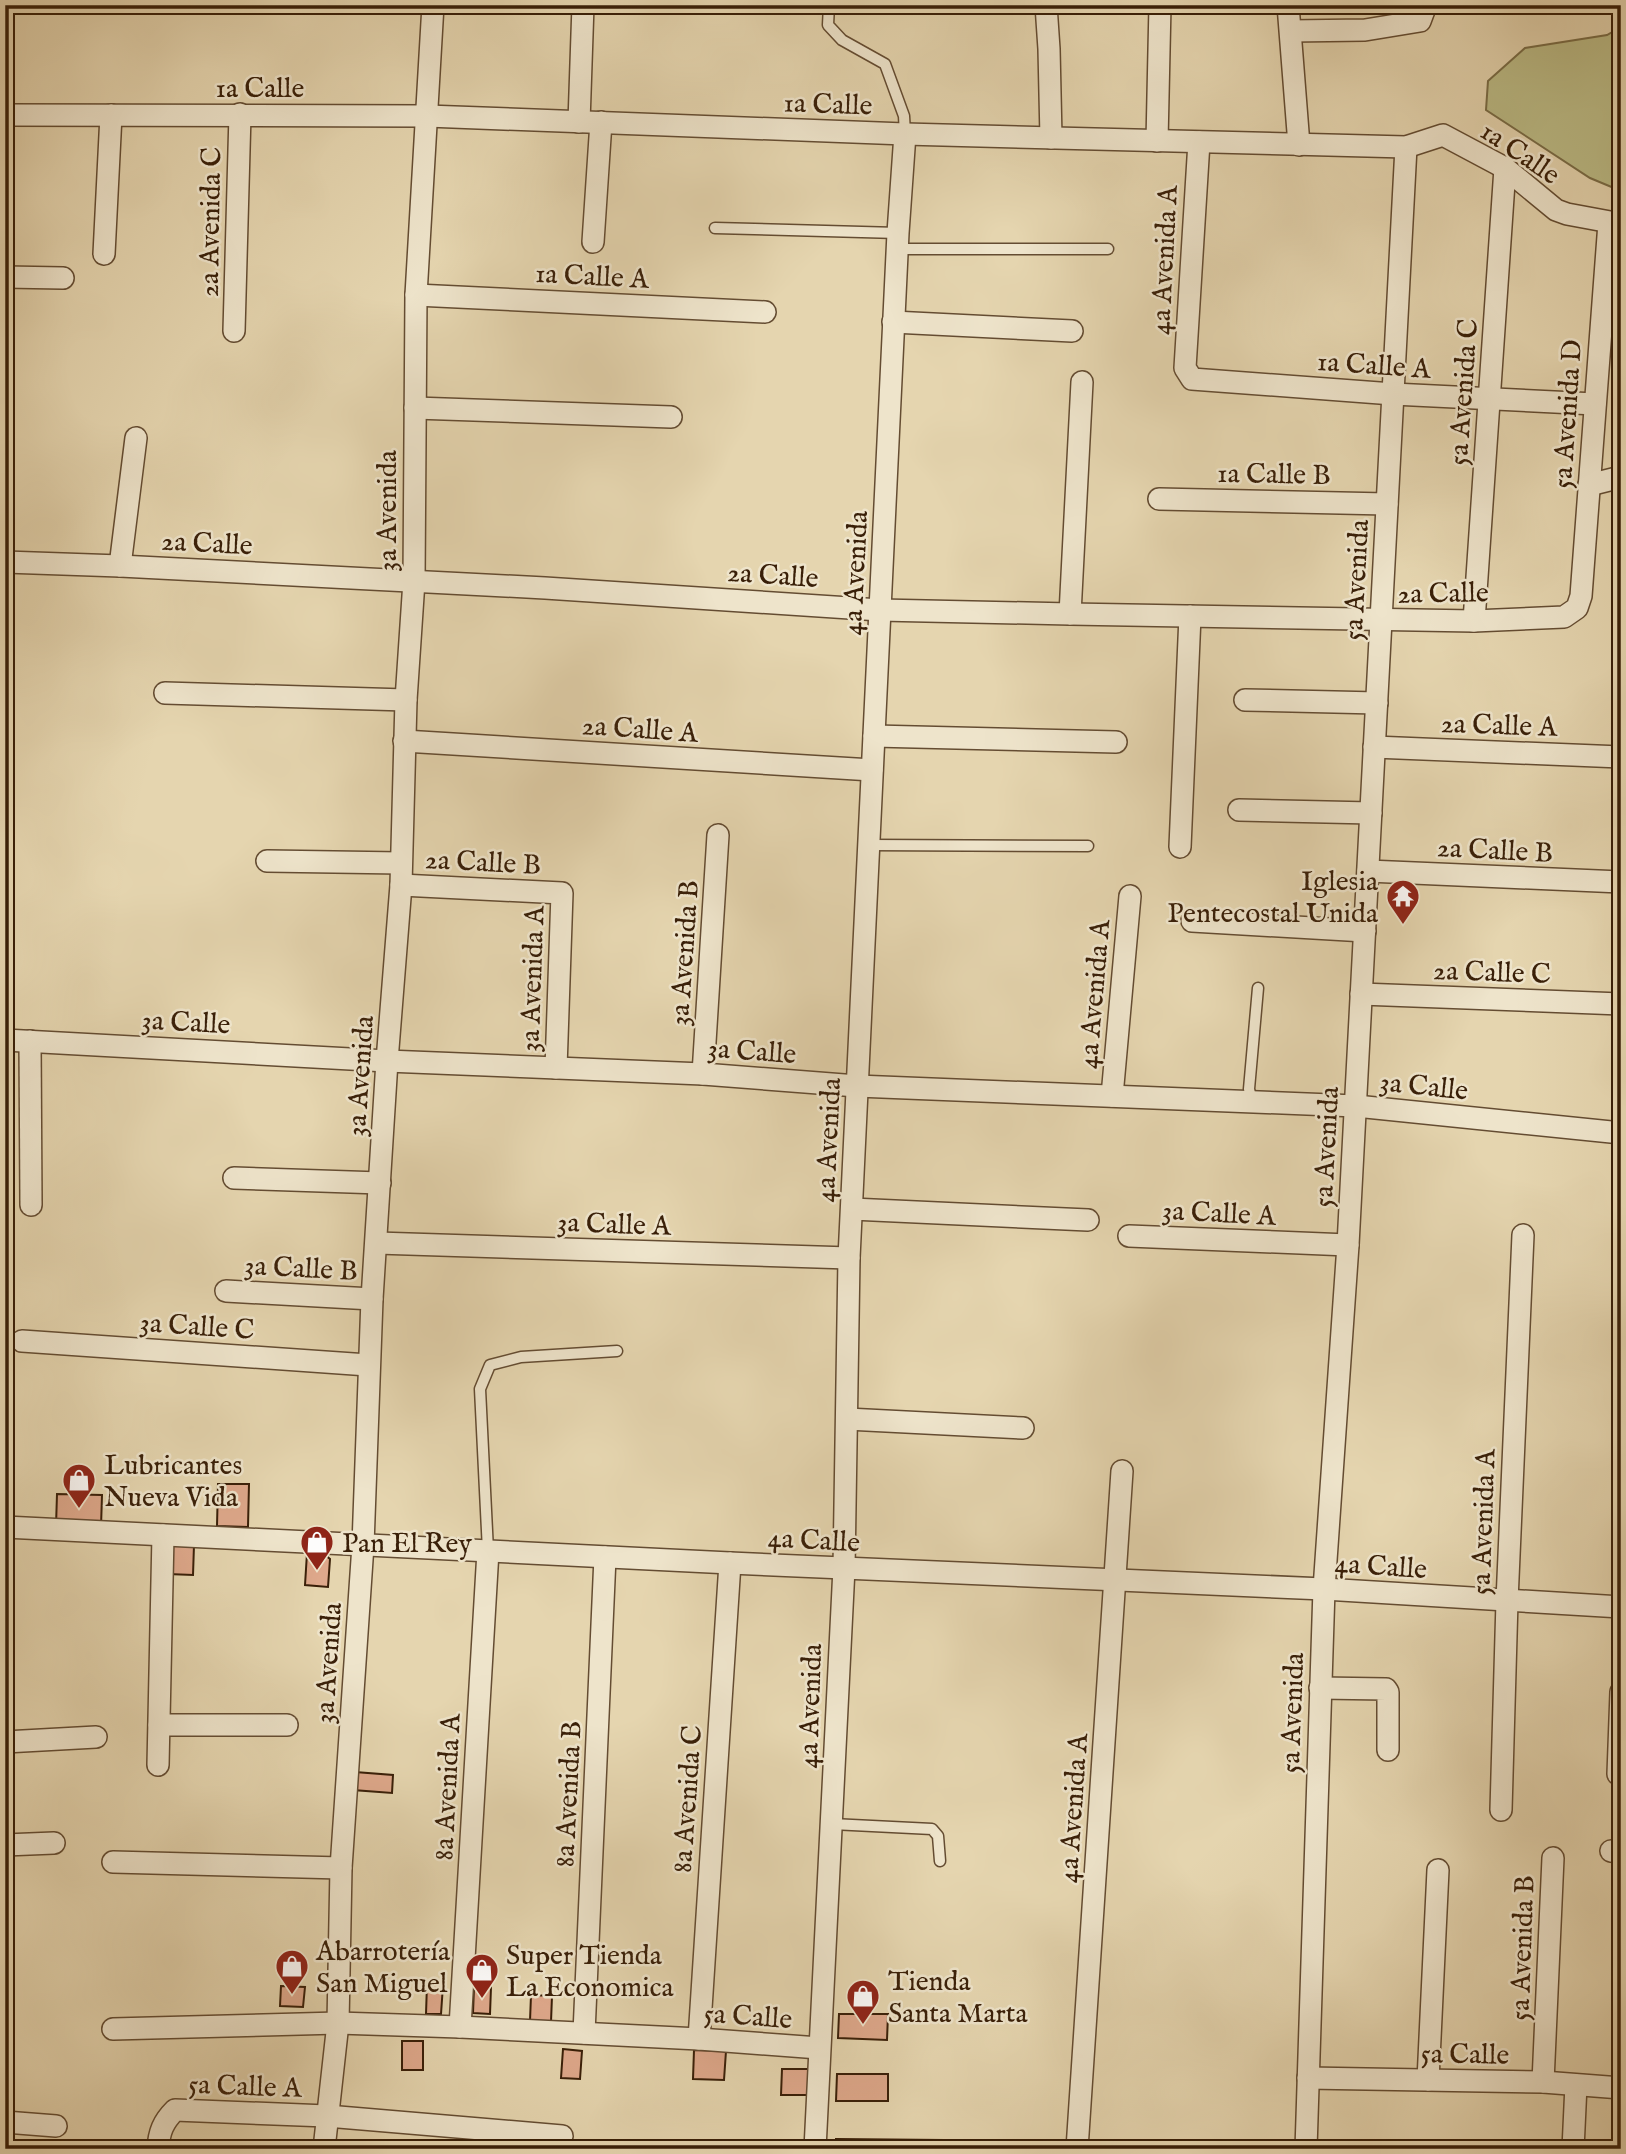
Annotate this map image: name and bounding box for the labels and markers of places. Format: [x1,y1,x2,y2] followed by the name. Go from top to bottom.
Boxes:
[1167,865,1379,932] place label: Iglesia Pentecostal Unida
[1384,877,1422,926] temple icon: Iglesia Pentecostal Unida
[104,1449,242,1516] place label: Lubricantes Nueva Vida
[60,1461,98,1510] shop icon: Lubricantes Nueva Vida
[298,1523,336,1572] shop icon: Pan El Rey
[342,1527,472,1562] place label: Pan El Rey
[315,1935,451,2002] place label: Abarrotería San Miguel
[506,1939,675,2006] place label: Super Tienda La Economica
[273,1947,311,1996] shop icon: Abarrotería San Miguel
[463,1951,501,2000] shop icon: Super Tienda La Economica
[888,1965,1028,2032] place label: Tienda Santa Marta
[844,1977,882,2026] shop icon: Tienda Santa Marta

